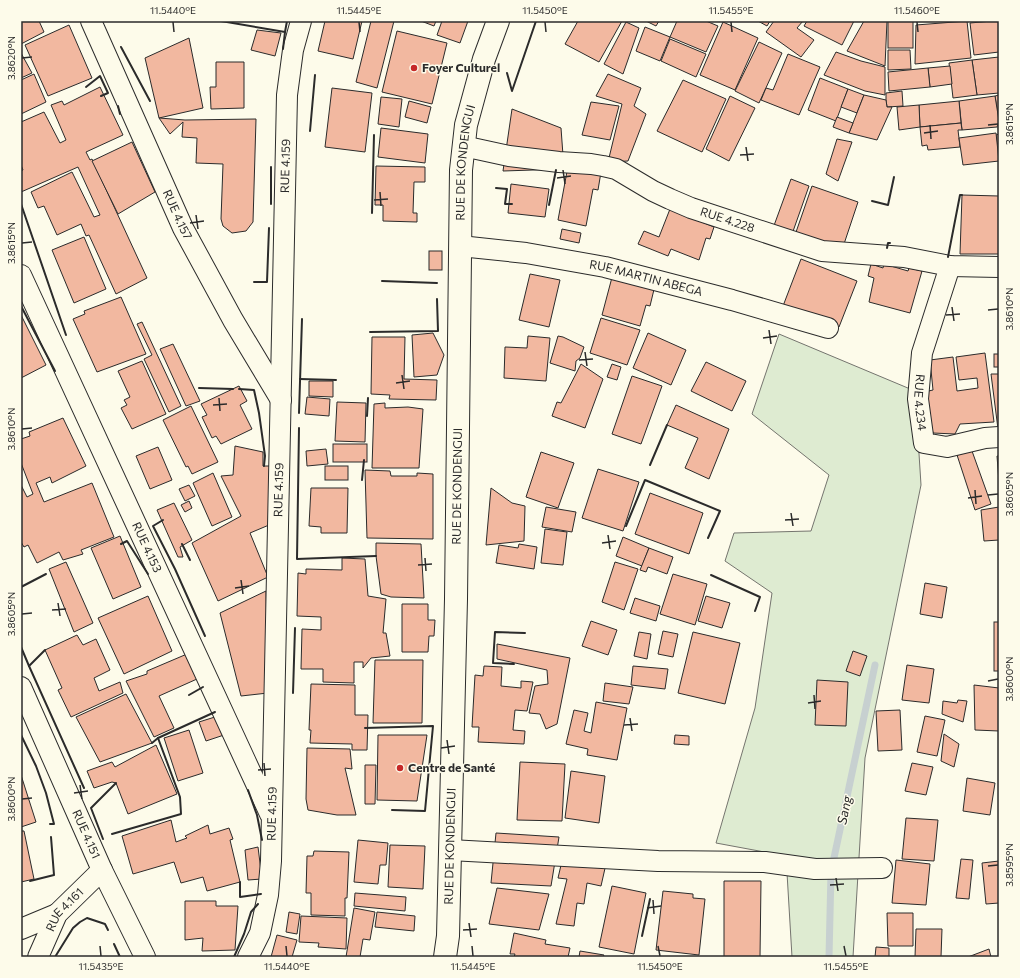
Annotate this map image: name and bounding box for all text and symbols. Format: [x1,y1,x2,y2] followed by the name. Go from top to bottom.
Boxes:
[150,4,196,16] text: 11.5440°E
[336,4,382,16] text: 11.5445°E
[522,4,568,16] text: 11.5450°E
[709,4,753,16] text: 11.5455°E
[894,4,940,16] text: 11.5460°E
[5,36,17,80] text: 3.8620°N
[422,60,500,74] place label: Foyer Culturel
[409,63,419,73] marker: Foyer Culturel
[452,103,477,221] street label: RUE DE KONDENGUI
[1003,103,1015,145] text: 3.8615°N
[277,139,292,193] street label: RUE 4.159
[161,187,196,242] street label: RUE 4.157
[699,204,757,234] street label: RUE 4.228
[5,222,17,264] text: 3.8615°N
[588,256,704,298] street label: RUE MARTIN ABEGA
[1003,288,1015,330] text: 3.8610°N
[912,374,930,431] street label: RUE 4.234
[5,408,17,450] text: 3.8610°N
[449,428,464,545] street label: RUE DE KONDENGUI
[270,463,285,517] street label: RUE 4.159
[1003,472,1015,516] text: 3.8605°N
[130,519,165,574] street label: RUE 4.153
[5,592,17,636] text: 3.8605°N
[1003,656,1015,702] text: 3.8600°N
[408,760,495,774] place label: Centre de Santé
[395,763,405,773] marker: Centre de Santé
[5,776,17,822] text: 3.8600°N
[263,786,279,841] street label: RUE 4.159
[441,788,458,905] street label: RUE DE KONDENGUI
[833,793,855,826] water label: Sang
[70,807,104,861] street label: RUE 4.151
[1003,843,1015,887] text: 3.8595°N
[42,884,86,933] street label: RUE 4.161
[79,960,123,972] text: 11.5435°E
[264,960,310,972] text: 11.5440°E
[450,960,496,972] text: 11.5445°E
[637,960,683,972] text: 11.5450°E
[824,960,868,972] text: 11.5455°E

